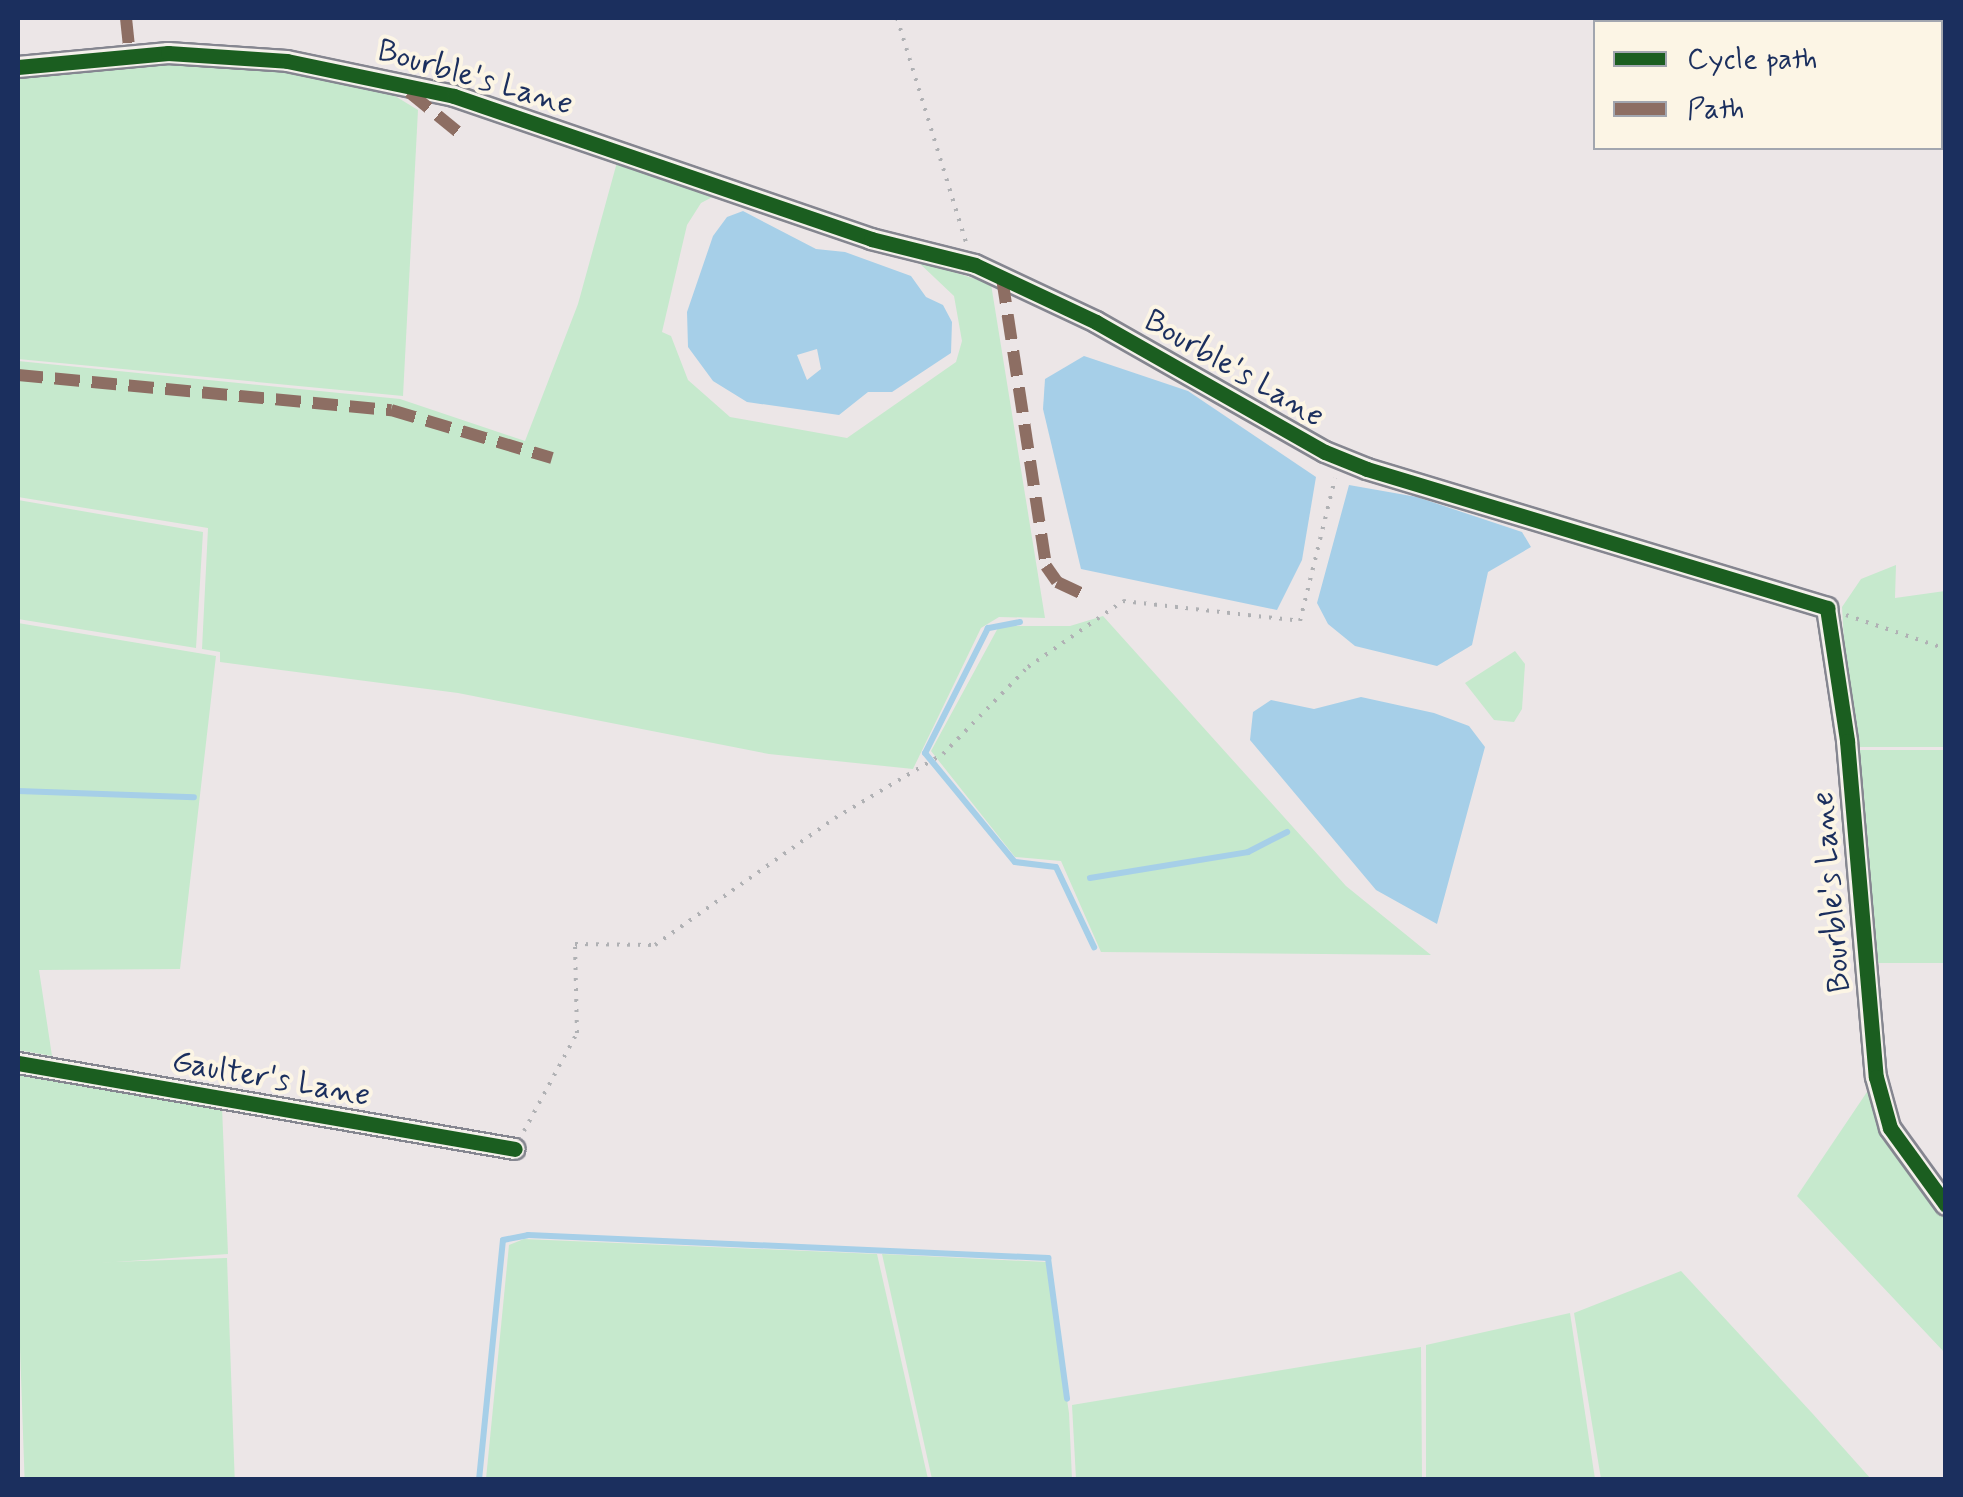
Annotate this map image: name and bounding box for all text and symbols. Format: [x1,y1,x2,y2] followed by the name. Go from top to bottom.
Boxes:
[1593,20,1943,150] legend
[375,32,575,124] street label: Bourble's Lane
[1687,40,1818,79] text: Cycle path
[1687,90,1745,129] text: Path
[1139,303,1329,435] street label: Bourble's Lane
[1804,792,1860,992] street label: Bourble's Lane
[171,1043,371,1115] street label: Gaulter's Lane

